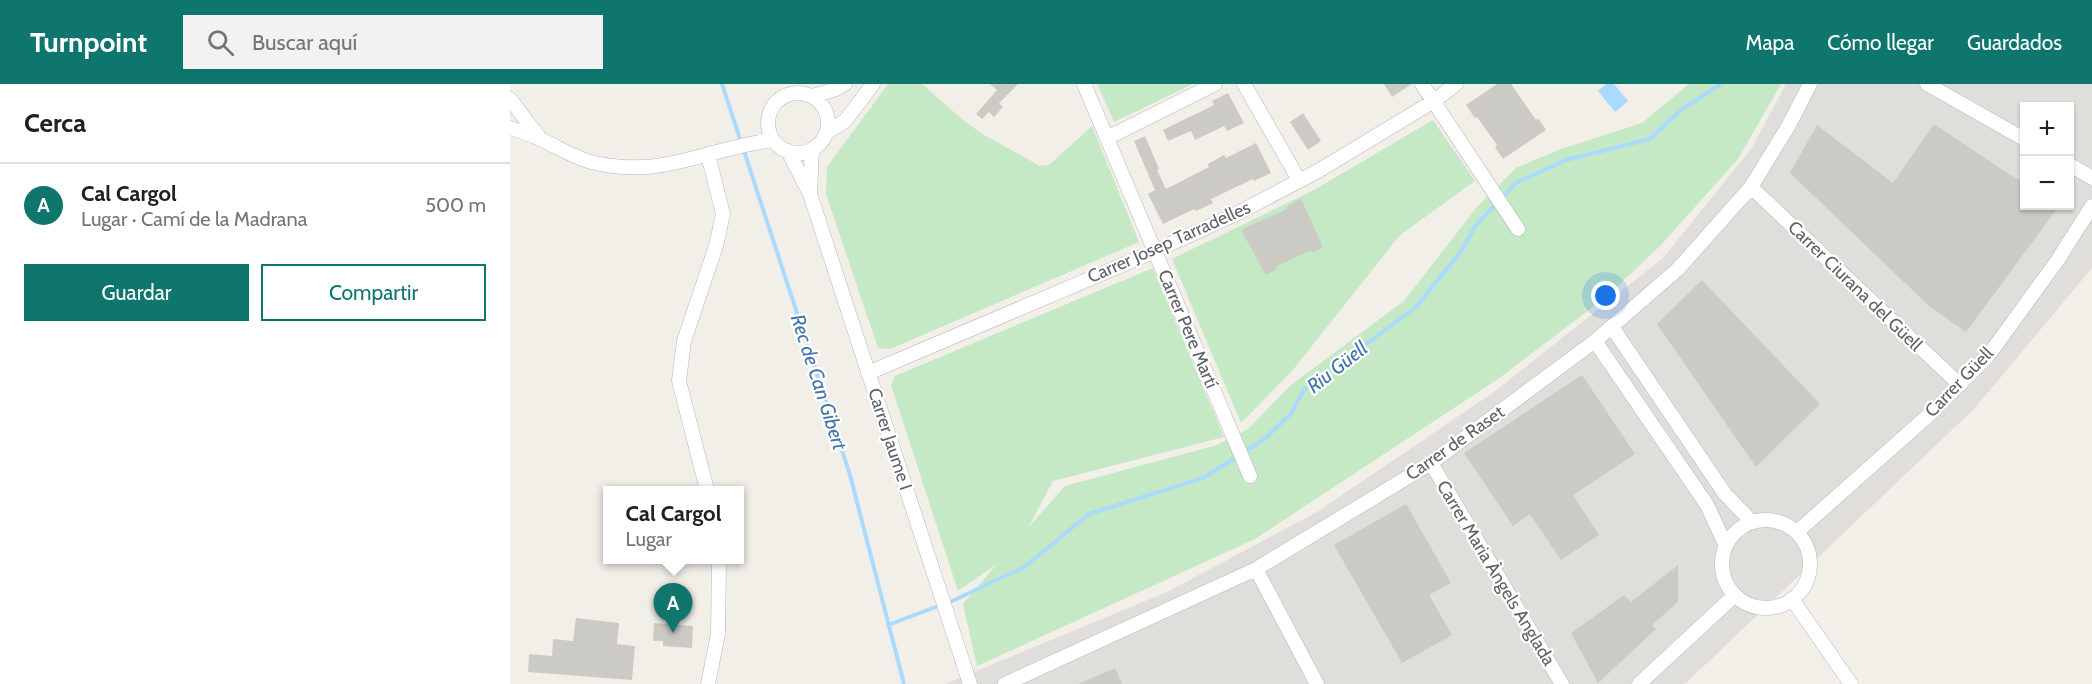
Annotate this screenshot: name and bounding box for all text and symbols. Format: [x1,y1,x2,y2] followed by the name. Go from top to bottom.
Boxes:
[183,15,603,69] search box
[30,25,147,59] text: Turnpoint
[204,26,237,59] icon: search
[252,29,357,56] text: Buscar aquí
[1746,30,1794,55] text: Mapa
[1827,30,1934,55] text: Cómo llegar
[1967,30,2062,55] text: Guardados
[2020,102,2074,210] map controls
[2020,102,2074,156] button: +
[24,107,86,139] text: Cerca
[2020,156,2074,210] button: −
[81,180,177,207] text: Cal Cargol
[37,193,50,217] text: A
[425,193,486,217] text: 500 m
[1084,196,1254,288] street label: Carrer Josep Tarradelles
[81,207,307,231] text: Lugar · Camí de la Madrana
[1783,216,1927,356] street label: Carrer Ciurana del Güell
[24,264,249,321] button: Guardar
[261,264,486,321] button: Compartir
[1153,266,1223,392] street label: Carrer Pere Martí
[1591,281,1620,310] your location
[786,311,852,454] water label: Rec de Can Gibert
[1302,336,1372,398] water label: Riu Güell
[1920,342,1998,422] street label: Carrer Güell
[863,385,917,493] street label: Carrer Jaume I
[1401,401,1509,485] street label: Carrer de Raset
[1432,477,1560,670] street label: Carrer Maria Àngels Anglada
[603,486,744,564] popup
[626,500,721,527] text: Cal Cargol
[626,527,672,551] text: Lugar
[654,584,692,633] pin: A

